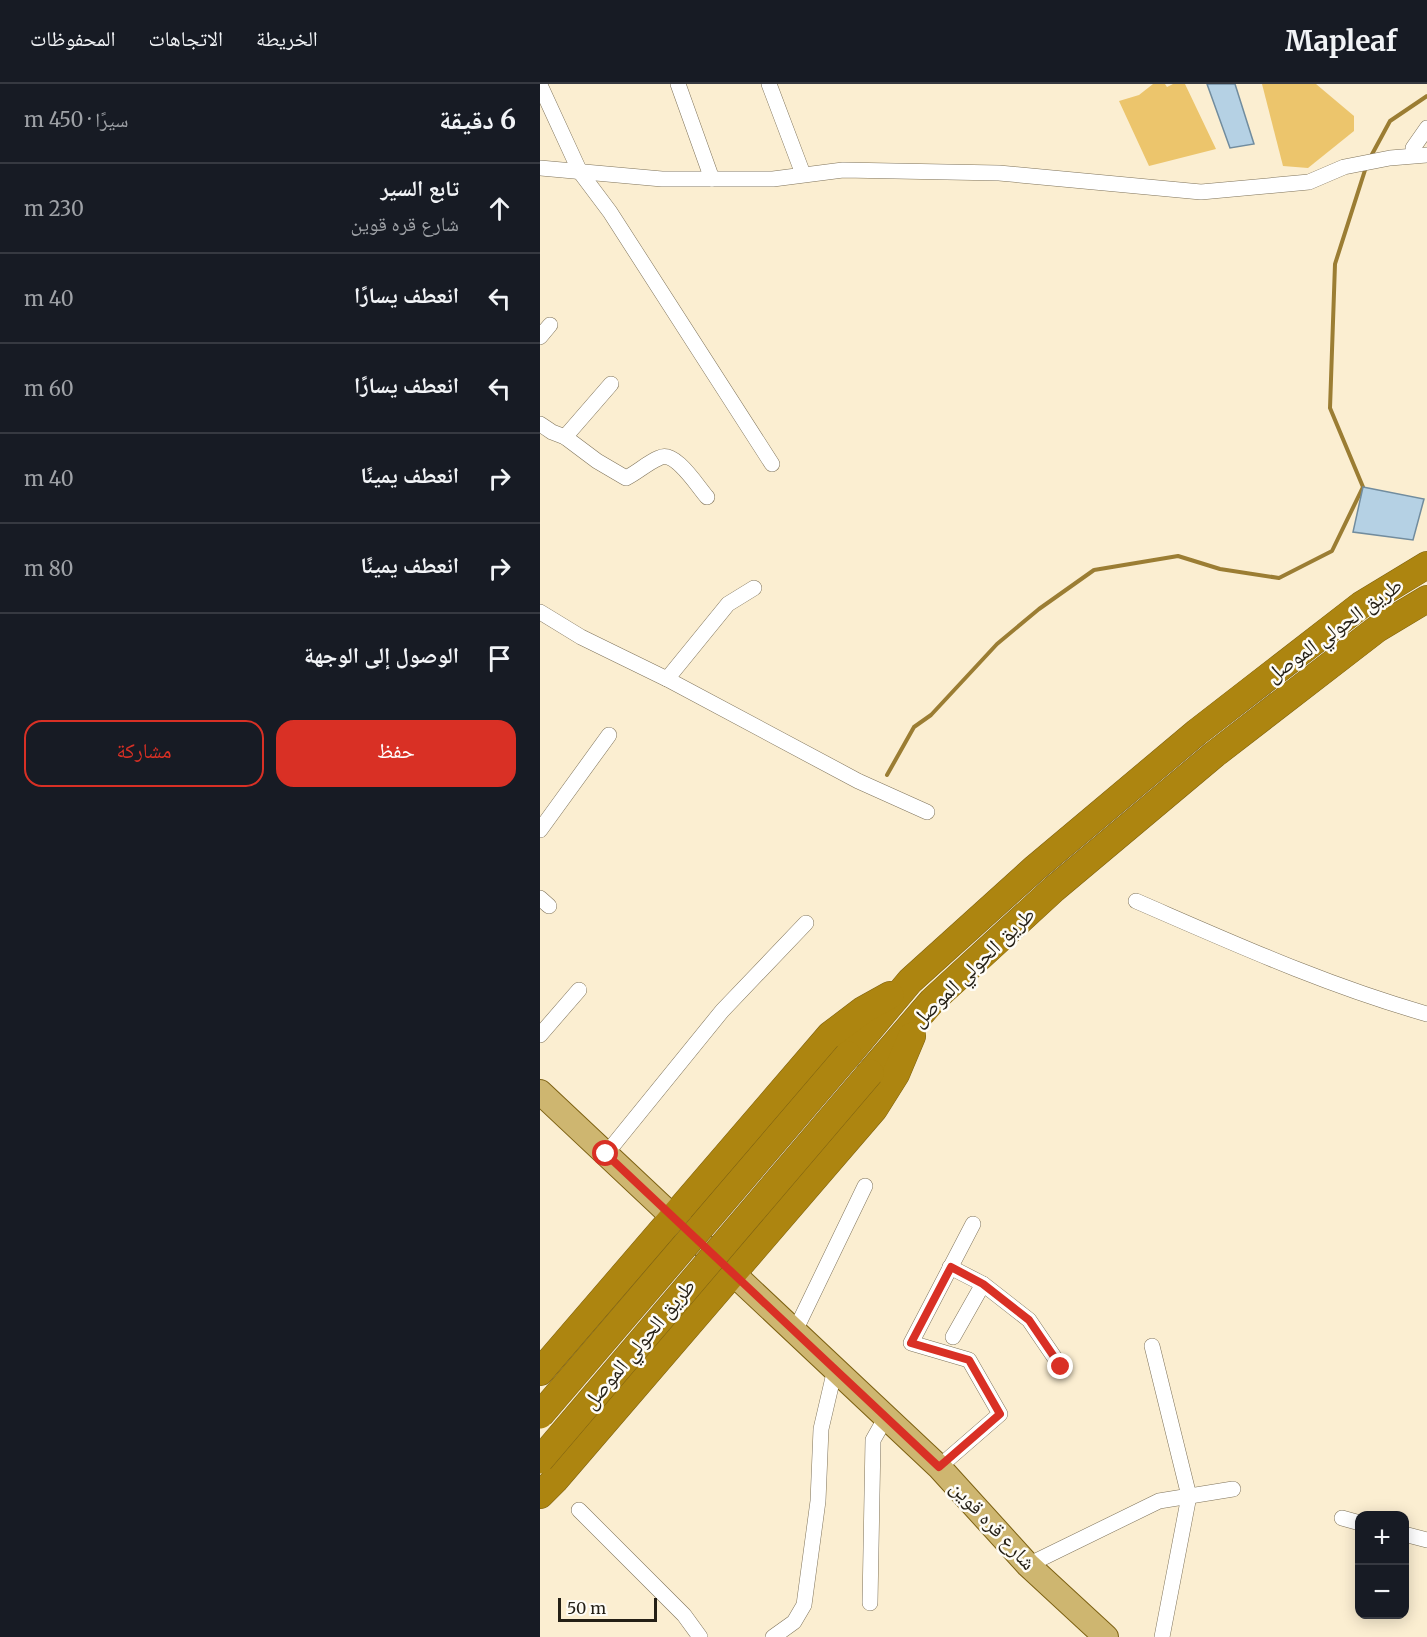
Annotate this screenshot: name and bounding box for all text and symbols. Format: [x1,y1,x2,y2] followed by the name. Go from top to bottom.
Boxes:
[1285,23,1397,59] text: Mapleaf
[30,25,115,52] text: المحفوظات
[148,25,223,52] text: الاتجاهات
[256,25,318,52] text: الخريطة
[439,103,516,136] text: 6 دقيقة
[24,107,128,132] text: سيرًا · 450 m
[380,174,459,202] text: تابع السير
[483,192,516,225] icon: ahead
[24,196,84,221] text: 230 m
[351,211,459,236] text: شارع قره قوين
[354,281,459,309] text: انعطف يسارًا
[483,282,516,315] icon: left
[24,286,74,311] text: 40 m
[354,371,459,399] text: انعطف يسارًا
[483,372,516,405] icon: left
[24,376,74,401] text: 60 m
[360,461,459,489] text: انعطف يمينًا
[483,462,516,495] icon: right
[24,466,74,491] text: 40 m
[360,551,459,579] text: انعطف يمينًا
[483,552,516,585] icon: right
[24,556,73,581] text: 80 m
[1260,571,1409,691] street label: طريق الحولي الموصل
[304,641,459,669] text: الوصول إلى الوجهة
[483,642,516,675] icon: arrive
[24,720,264,787] button: مشاركة
[276,720,516,787] button: حفظ
[905,901,1043,1035] street label: طريق الحولي الموصل
[592,1140,618,1166] route start
[576,1273,704,1417] street label: طريق الحولي الموصل
[1047,1353,1073,1379] route end
[945,1474,1042,1576] street label: شارع قره قوين
[1355,1511,1409,1619] map controls
[1355,1511,1409,1565] button: +
[1355,1565,1409,1619] button: −
[558,1595,657,1622] scale bar
[567,1598,606,1618] text: 50 m

